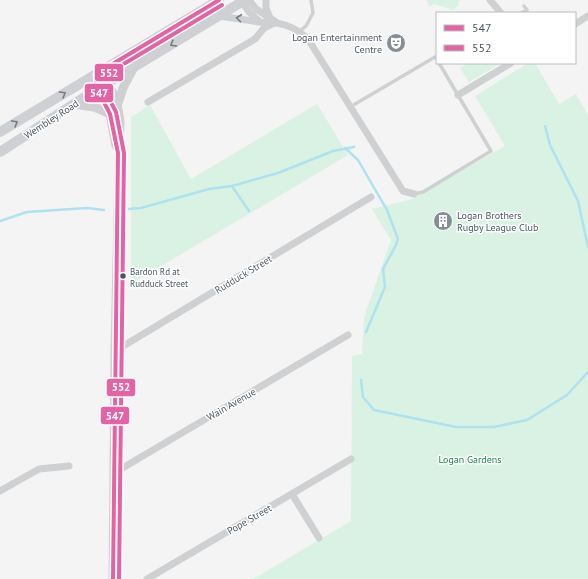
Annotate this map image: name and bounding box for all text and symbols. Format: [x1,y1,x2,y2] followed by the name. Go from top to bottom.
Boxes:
[436,12,576,64] legend
[236,14,242,23] one-way arrow
[472,20,492,35] text: 547
[292,31,383,56] place label: Logan Entertainment Centre
[385,32,407,54] theatre icon: Logan Entertainment Centre
[170,40,177,47] one-way arrow
[472,40,492,55] text: 552
[94,63,124,82] line badge: 552
[100,66,118,80] text: 552
[84,83,114,103] line badge: 547
[90,86,108,100] text: 547
[59,91,66,98] one-way arrow
[22,97,81,142] street label: Wembley Road
[11,120,18,127] one-way arrow
[457,209,538,234] place label: Logan Brothers Rugby League Club
[432,210,454,232] building icon: Logan Brothers Rugby League Club
[212,252,275,297] street label: Rudduck Street
[130,266,188,289] place label: Bardon Rd at Rudduck Street
[118,271,128,281] marker: Bardon Rd at Rudduck Street
[106,378,136,397] line badge: 552
[112,380,130,394] text: 552
[204,385,258,424] street label: Wain Avenue
[100,406,130,425] line badge: 547
[106,409,124,423] text: 547
[438,453,502,466] park label: Logan Gardens
[225,501,274,537] street label: Pope Street

